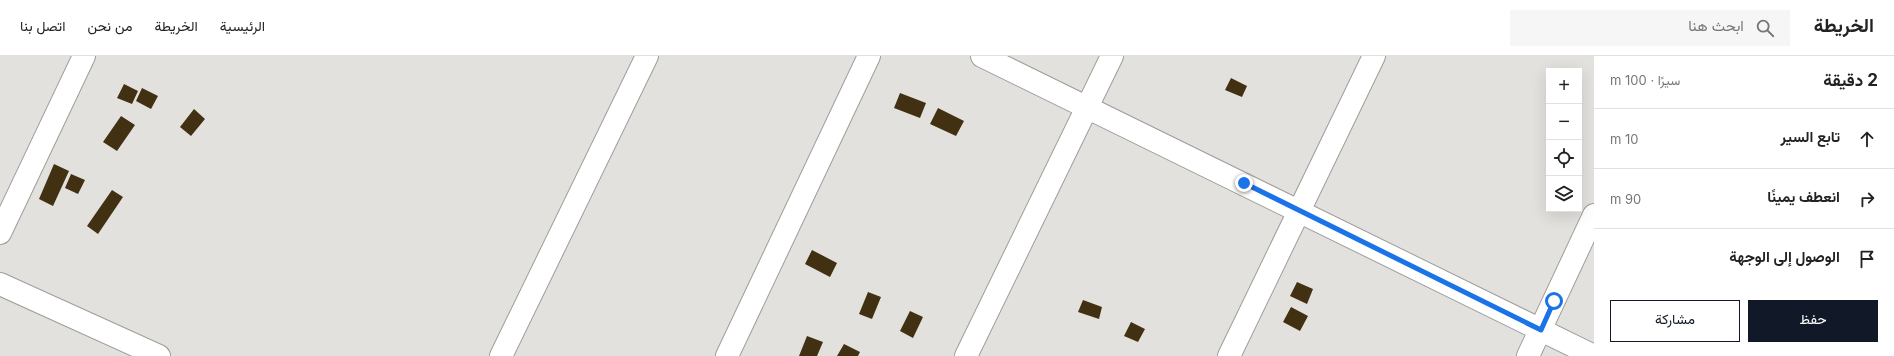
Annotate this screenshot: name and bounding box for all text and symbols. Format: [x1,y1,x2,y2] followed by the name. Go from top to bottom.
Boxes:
[1510,10,1790,46] search box
[1814,14,1874,37] text: الخريطة
[1688,16,1744,35] text: ابحث هنا
[20,17,65,34] text: اتصل بنا
[87,17,133,34] text: من نحن
[155,17,198,34] text: الخريطة
[220,17,265,34] text: الرئيسية
[1754,17,1776,39] icon: search
[1546,68,1582,212] map controls
[1546,68,1582,104] button: +
[1823,70,1878,90] text: 2 دقيقة
[1610,72,1680,88] text: سيرًا · 100 m
[1546,104,1582,140] button: −
[1781,127,1840,146] text: تابع السير
[1856,128,1878,150] icon: ahead
[1610,131,1639,147] text: 10 m
[1546,140,1582,176] button: locate
[1235,174,1253,192] route end
[1546,176,1582,212] button: layers
[1767,187,1840,206] text: انعطف يمينًا
[1856,188,1878,210] icon: right
[1610,191,1641,207] text: 90 m
[1729,247,1840,266] text: الوصول إلى الوجهة
[1856,248,1878,270] icon: arrive
[1545,292,1563,310] route start
[1610,300,1740,342] button: مشاركة
[1748,300,1878,342] button: حفظ

